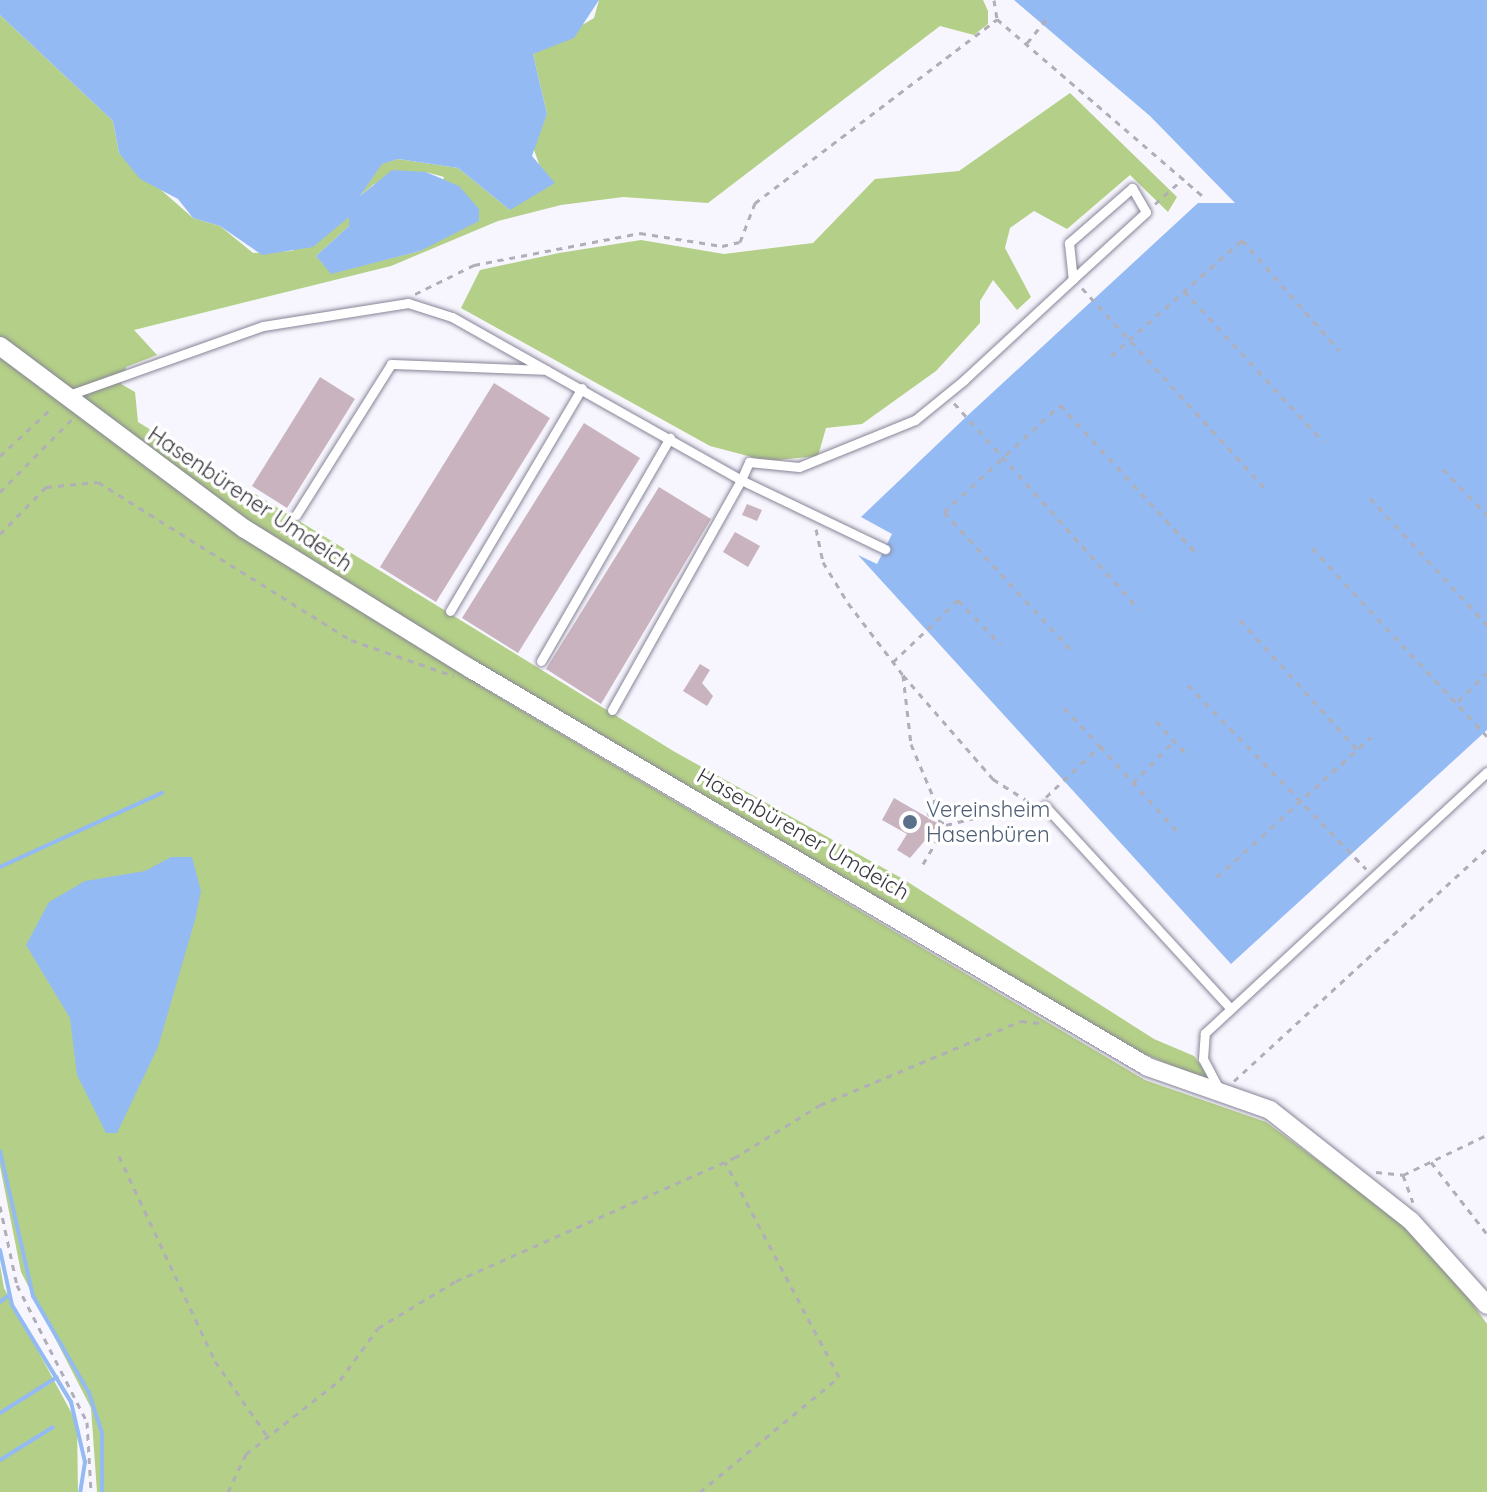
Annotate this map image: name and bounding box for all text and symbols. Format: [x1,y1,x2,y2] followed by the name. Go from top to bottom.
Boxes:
[143,421,357,577] street label: Hasenbürener Umdeich
[692,762,914,906] street label: Hasenbürener Umdeich
[926,796,1050,848] place label: Vereinsheim Hasenbüren
[901,813,919,831] marker: Vereinsheim Hasenbüren

